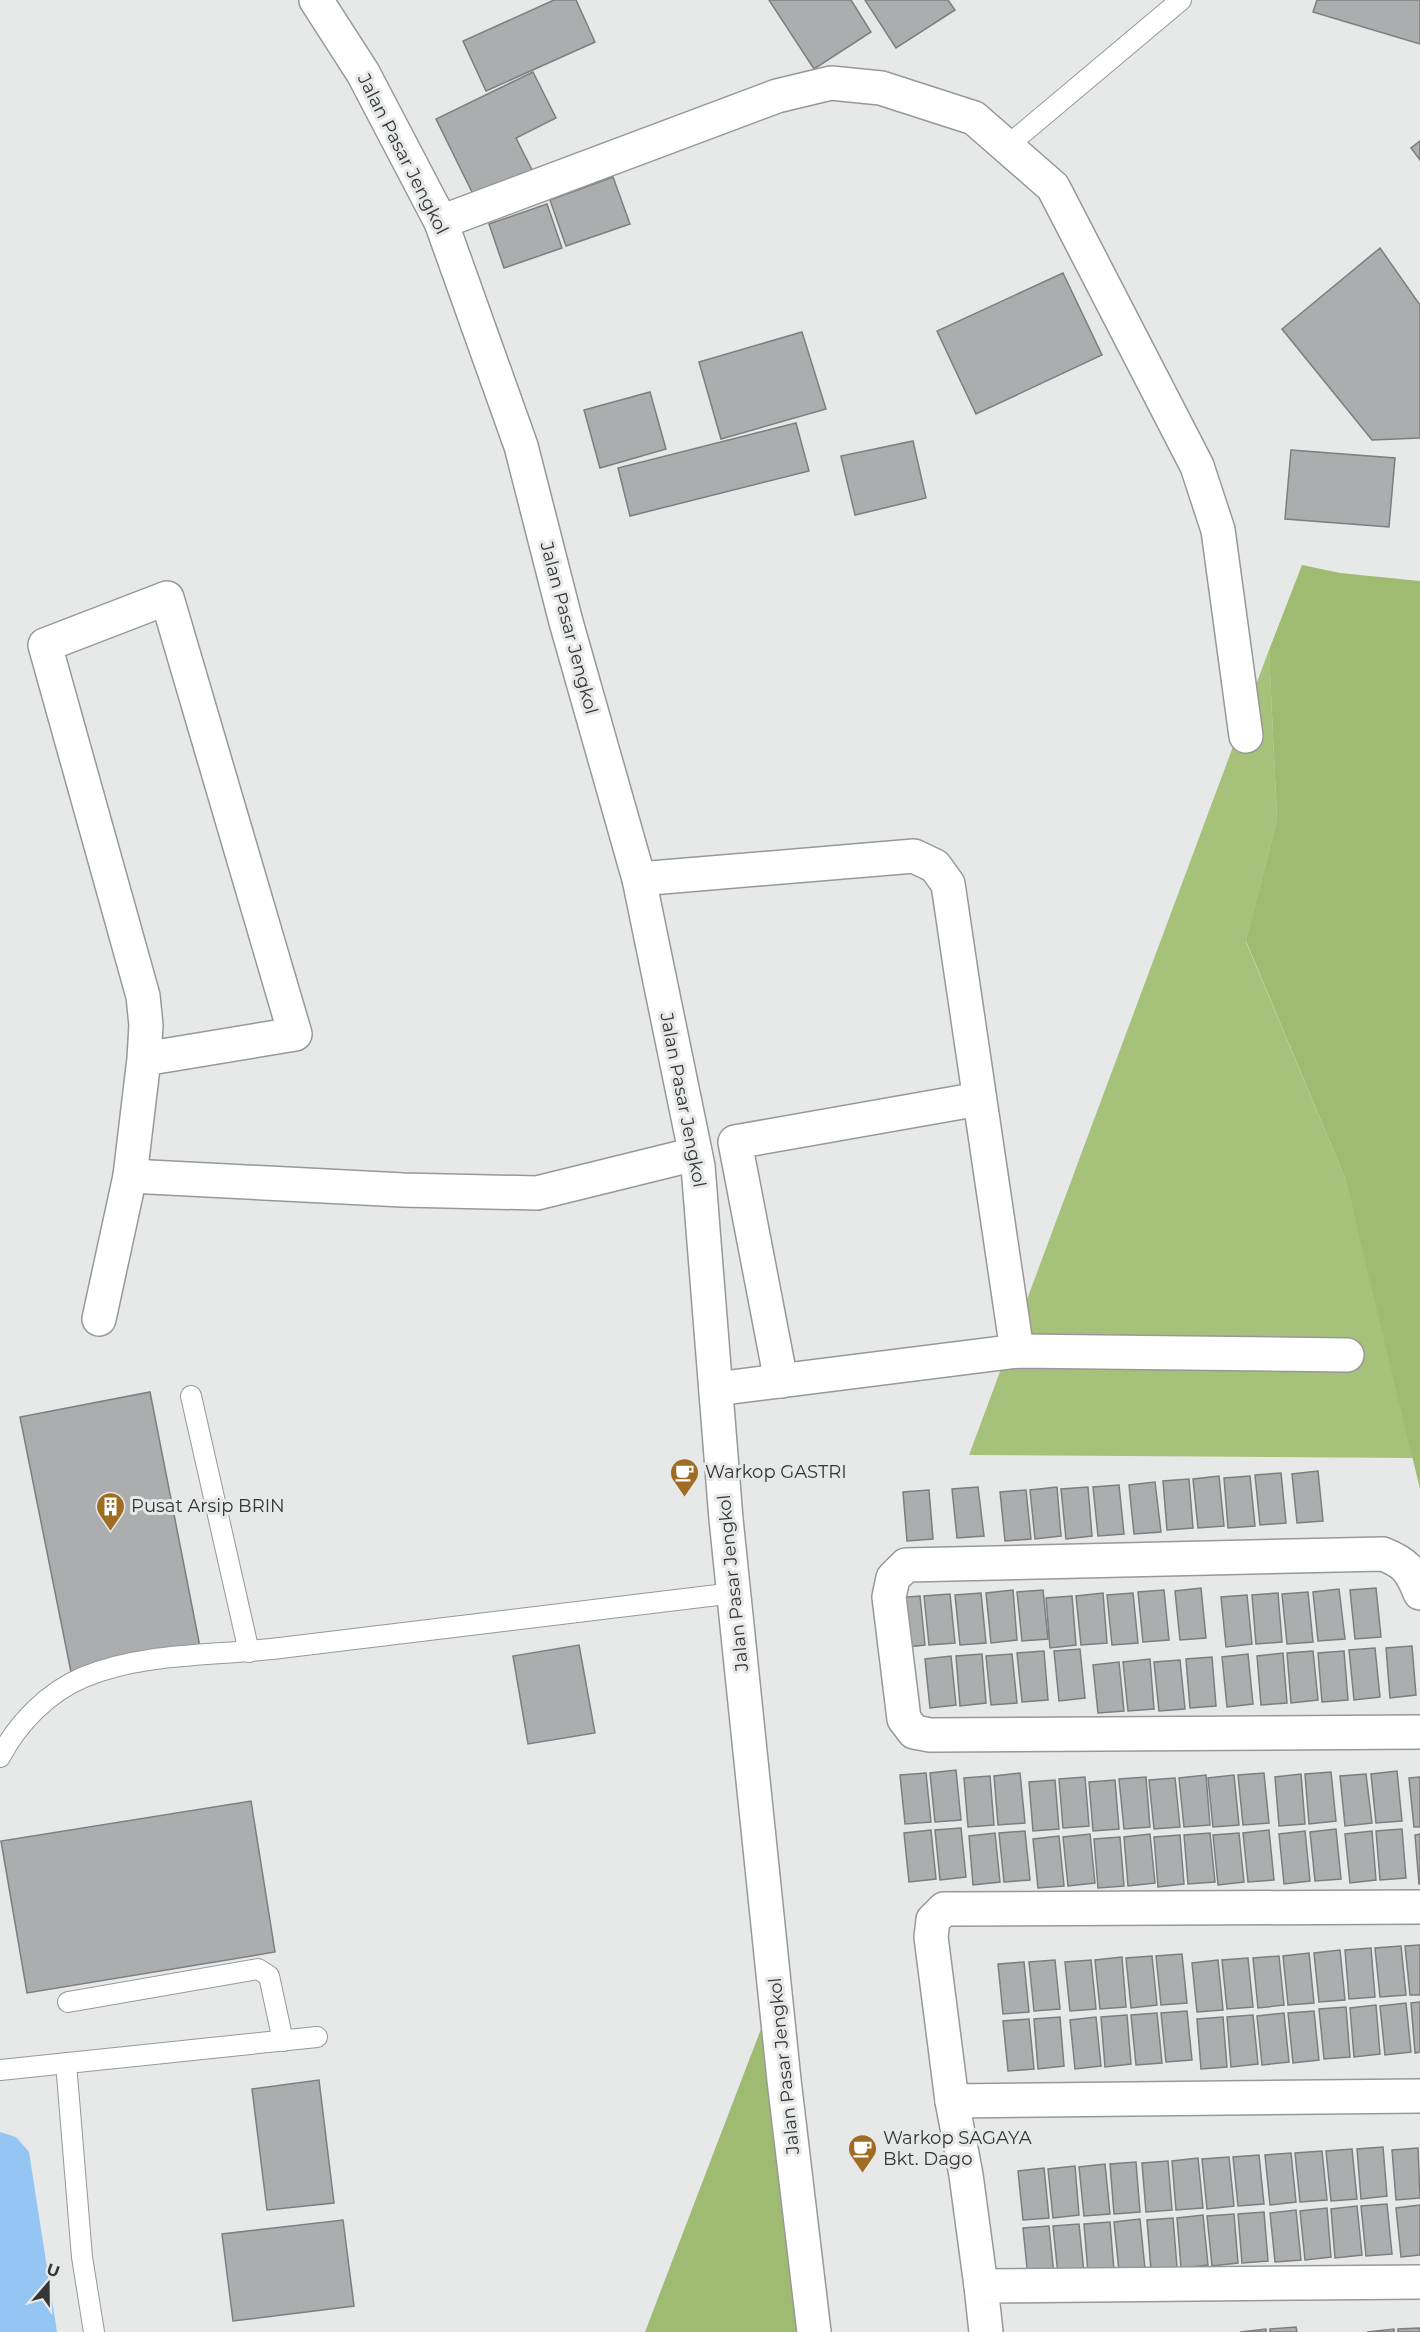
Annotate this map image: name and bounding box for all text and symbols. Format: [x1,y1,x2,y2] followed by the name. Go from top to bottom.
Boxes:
[352,69,453,238] street label: Jalan Pasar Jengkol
[535,538,603,717] street label: Jalan Pasar Jengkol
[655,1010,711,1189] street label: Jalan Pasar Jengkol
[668,1456,700,1498] cafe icon: Warkop GASTRI
[705,1461,847,1483] place label: Warkop GASTRI
[94,1490,126,1532] building icon: Pusat Arsip BRIN
[713,1494,753,1673] street label: Jalan Pasar Jengkol
[131,1495,285,1517] place label: Pusat Arsip BRIN
[764,1977,804,2156] street label: Jalan Pasar Jengkol
[883,2127,1032,2170] place label: Warkop SAGAYA Bkt. Dago
[846,2132,878,2174] cafe icon: Warkop SAGAYA Bkt. Dago
[18,2254,78,2314] north arrow
[44,2259,62,2281] text: U

